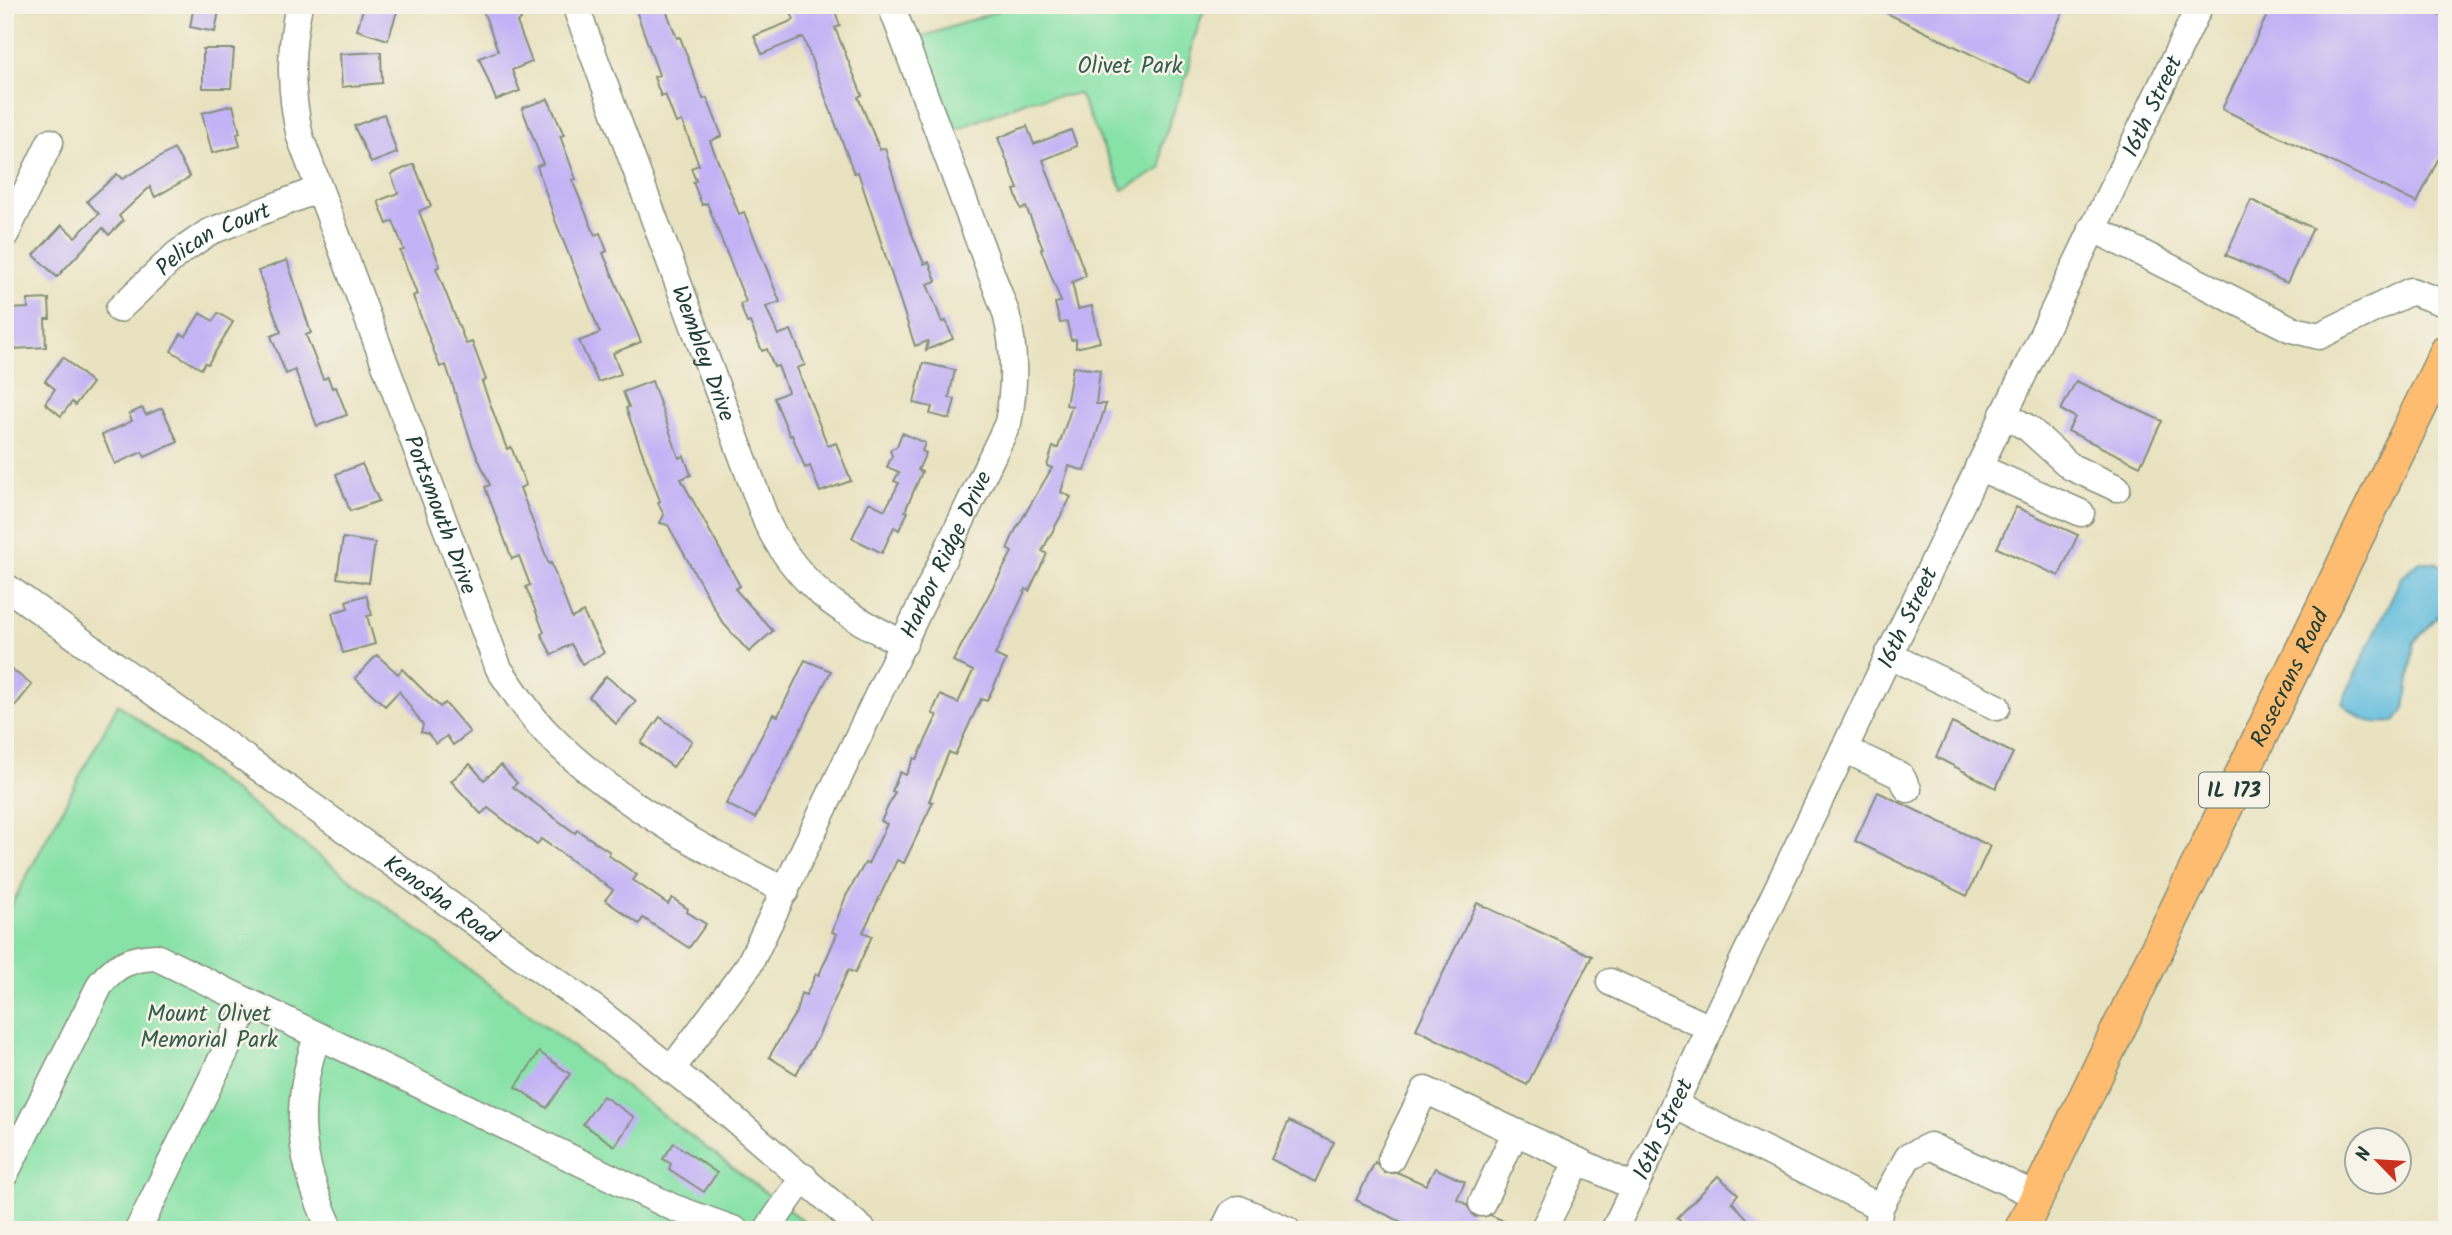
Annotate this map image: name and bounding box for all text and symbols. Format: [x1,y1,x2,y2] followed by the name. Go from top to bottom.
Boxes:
[1077,49,1183,85] park label: Olivet Park
[2114,49,2194,164] street label: 16th Street
[148,193,277,286] street label: Pelican Court
[660,280,744,427] street label: Wembley Drive
[393,430,485,600] street label: Portsmouth Drive
[892,465,1003,645] street label: Harbor Ridge Drive
[1869,560,1949,675] street label: 16th Street
[2242,602,2340,754] street label: Rosecrans Road
[2199,772,2269,808] road number: IL 173
[375,846,506,955] street label: Kenosha Road
[140,997,278,1059] park label: Mount Olivet Memorial Park
[1624,1072,1704,1187] street label: 16th Street
[2344,1126,2414,1196] north arrow
[2348,1143,2381,1166] text: N

